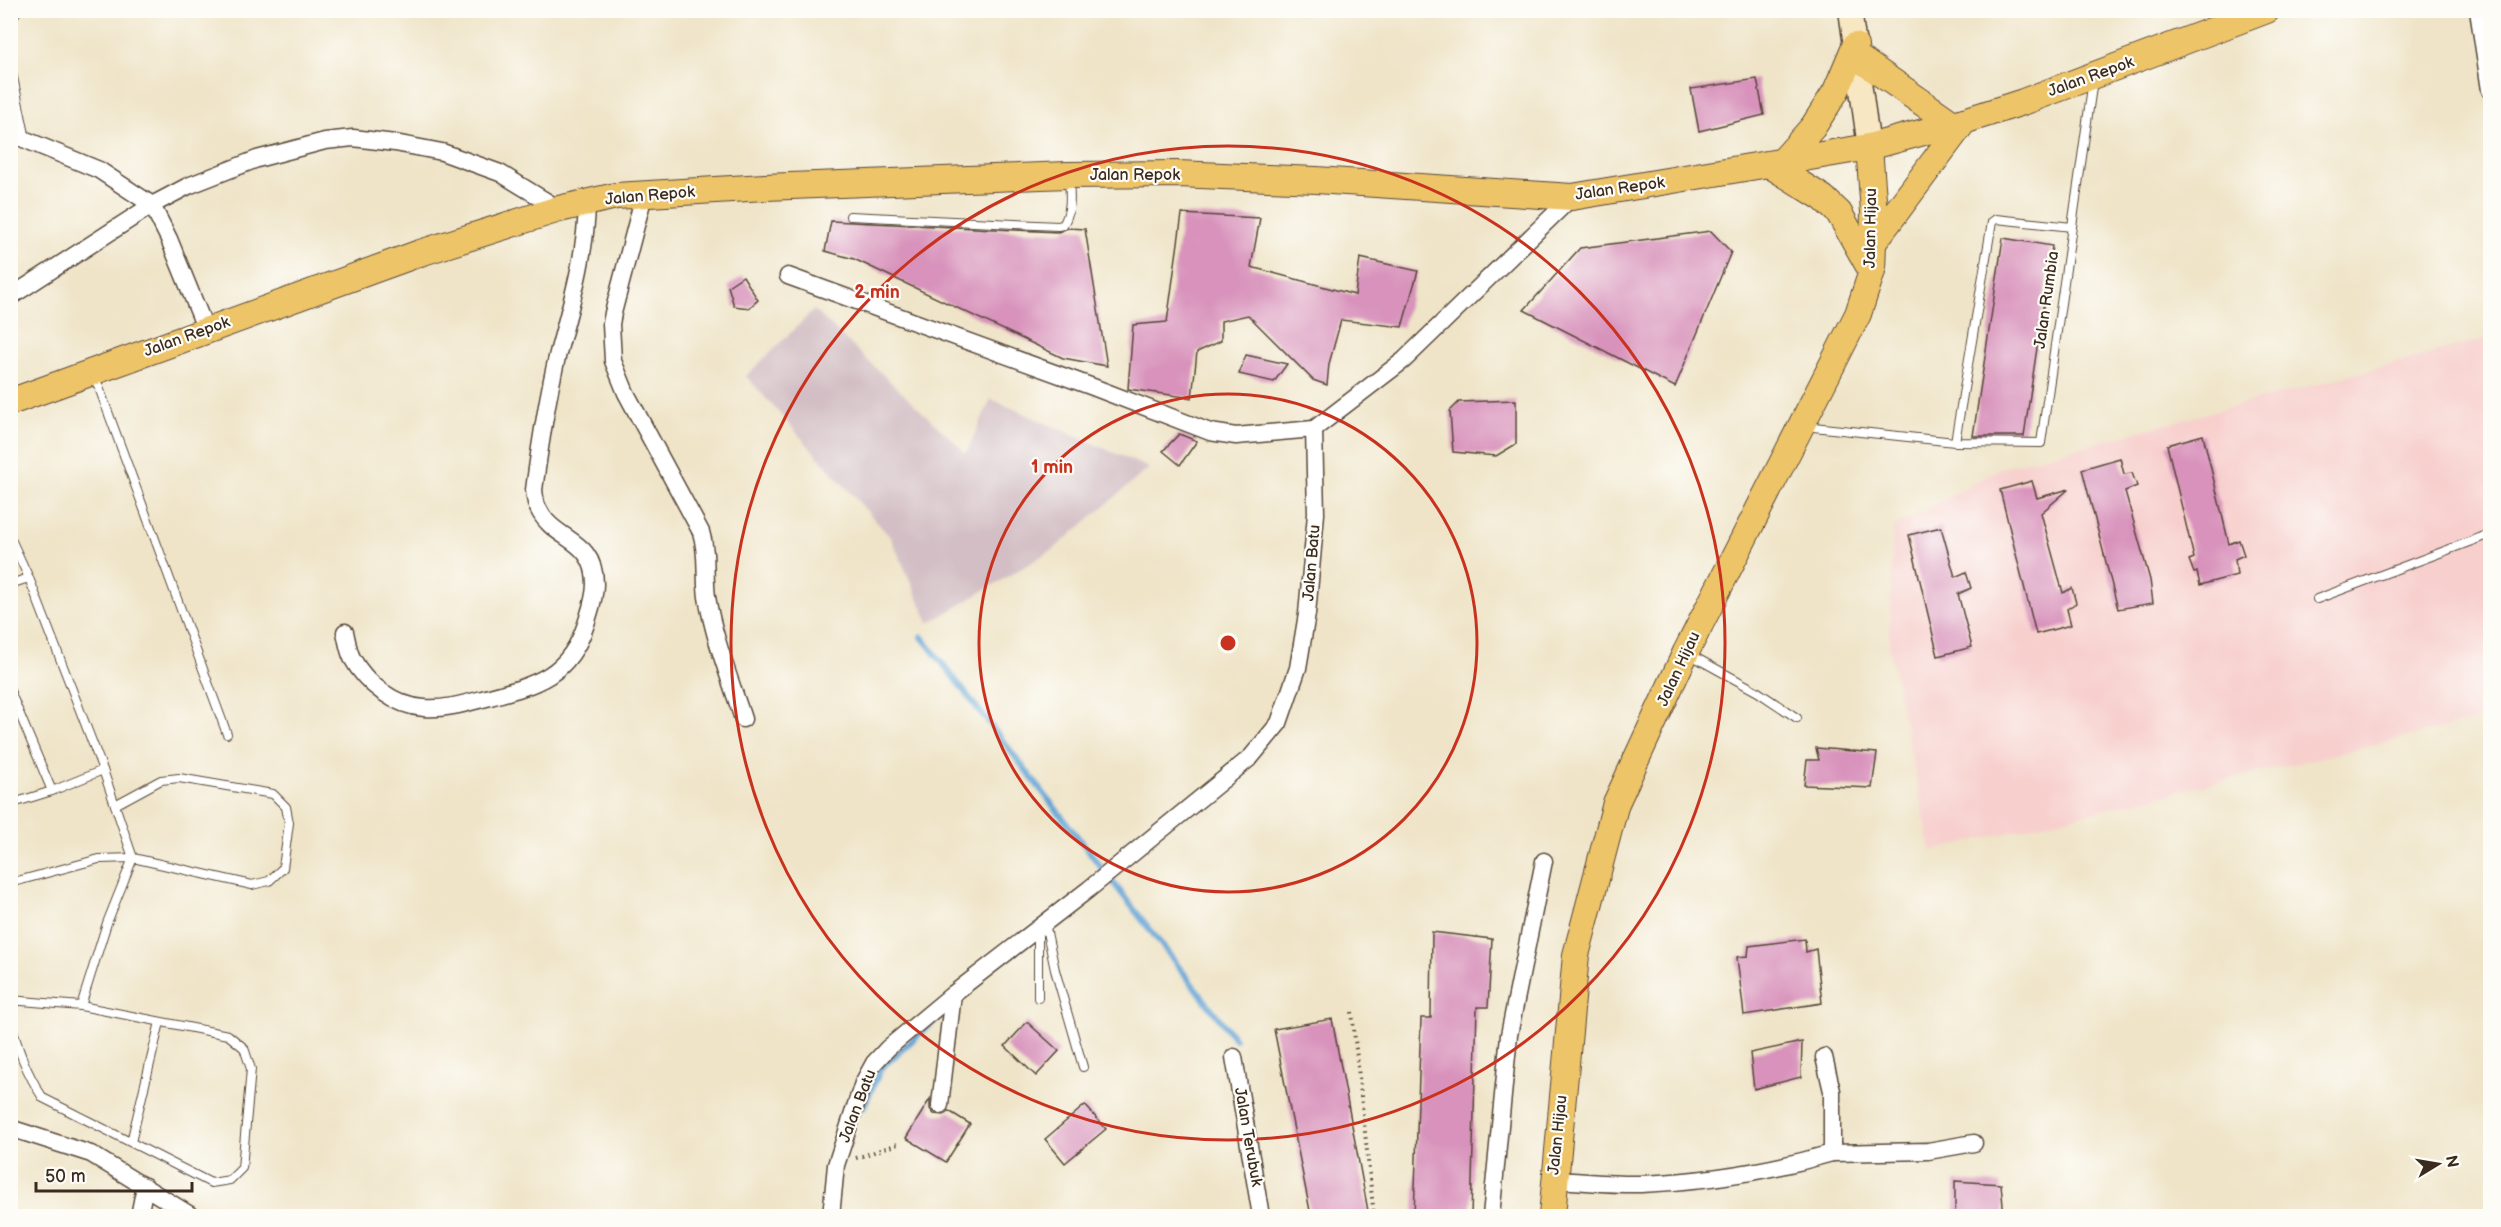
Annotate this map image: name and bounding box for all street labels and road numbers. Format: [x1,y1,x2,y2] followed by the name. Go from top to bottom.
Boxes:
[2045,53,2137,101] street label: Jalan Repok
[1090,166,1180,185] street label: Jalan Repok
[1574,173,1666,205] street label: Jalan Repok
[604,183,696,209] street label: Jalan Repok
[1861,188,1881,268] street label: Jalan Hijau
[2031,250,2063,350] street label: Jalan Rumbia
[141,313,233,361] street label: Jalan Repok
[1299,524,1325,602] street label: Jalan Batu
[1653,629,1705,709] street label: Jalan Hijau
[835,1067,881,1145] street label: Jalan Batu
[1230,1086,1266,1188] street label: Jalan Terubuk
[1544,1094,1572,1176] street label: Jalan Hijau

